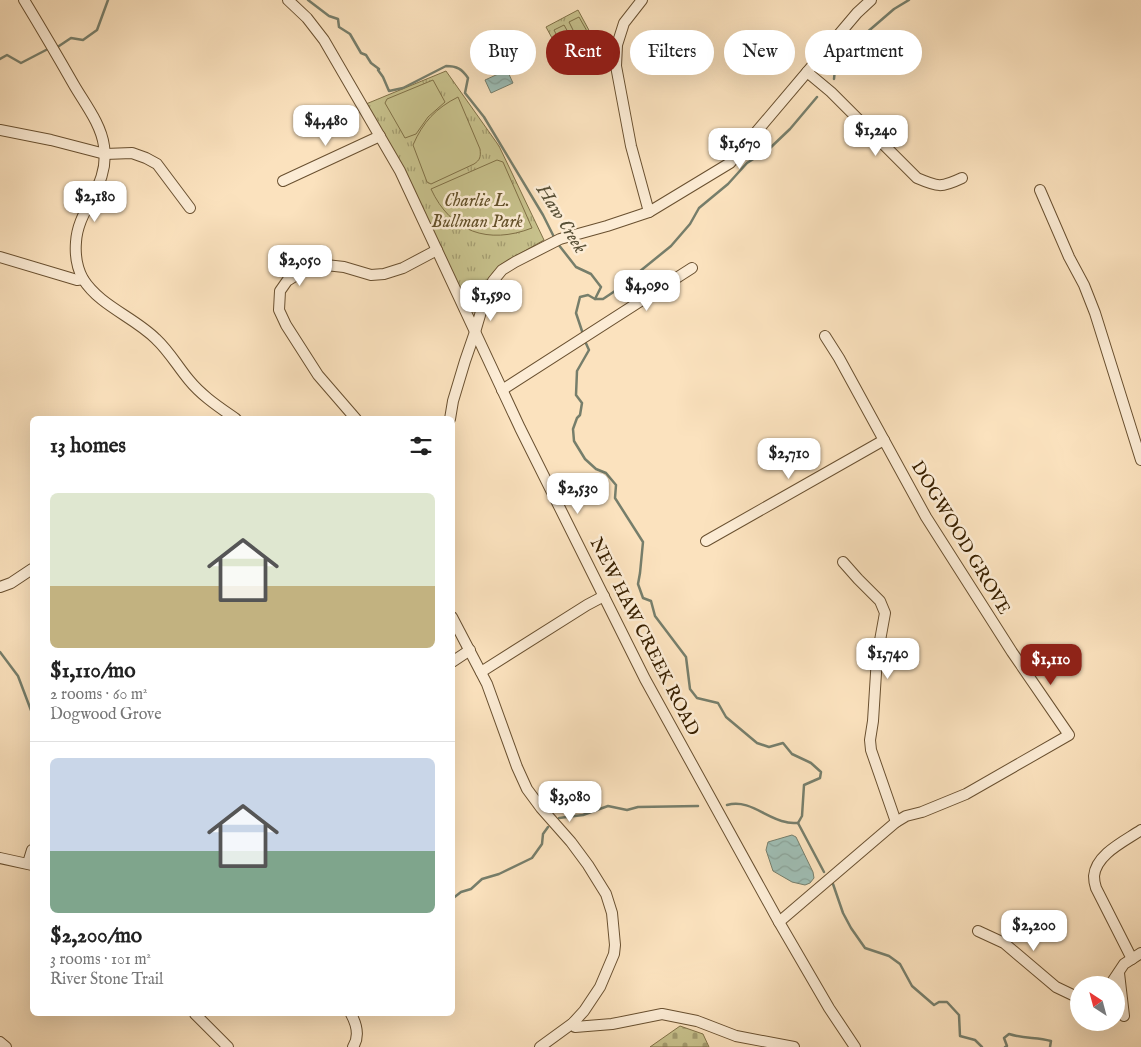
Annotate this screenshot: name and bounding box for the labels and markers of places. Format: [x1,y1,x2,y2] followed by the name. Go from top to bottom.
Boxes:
[285,104,367,147] pin: $4,480
[835,114,917,157] pin: $1,240
[699,128,781,170] pin: $1,670
[54,180,136,223] pin: $2,180
[259,244,341,287] pin: $2,050
[606,270,688,312] pin: $4,090
[450,280,532,322] pin: $1,590
[748,438,830,480] pin: $2,710
[537,472,619,515] pin: $2,530
[847,638,929,680] pin: $1,740
[1010,644,1092,686] pin: $1,110
[529,780,611,823] pin: $3,080
[993,910,1075,952] pin: $2,200

